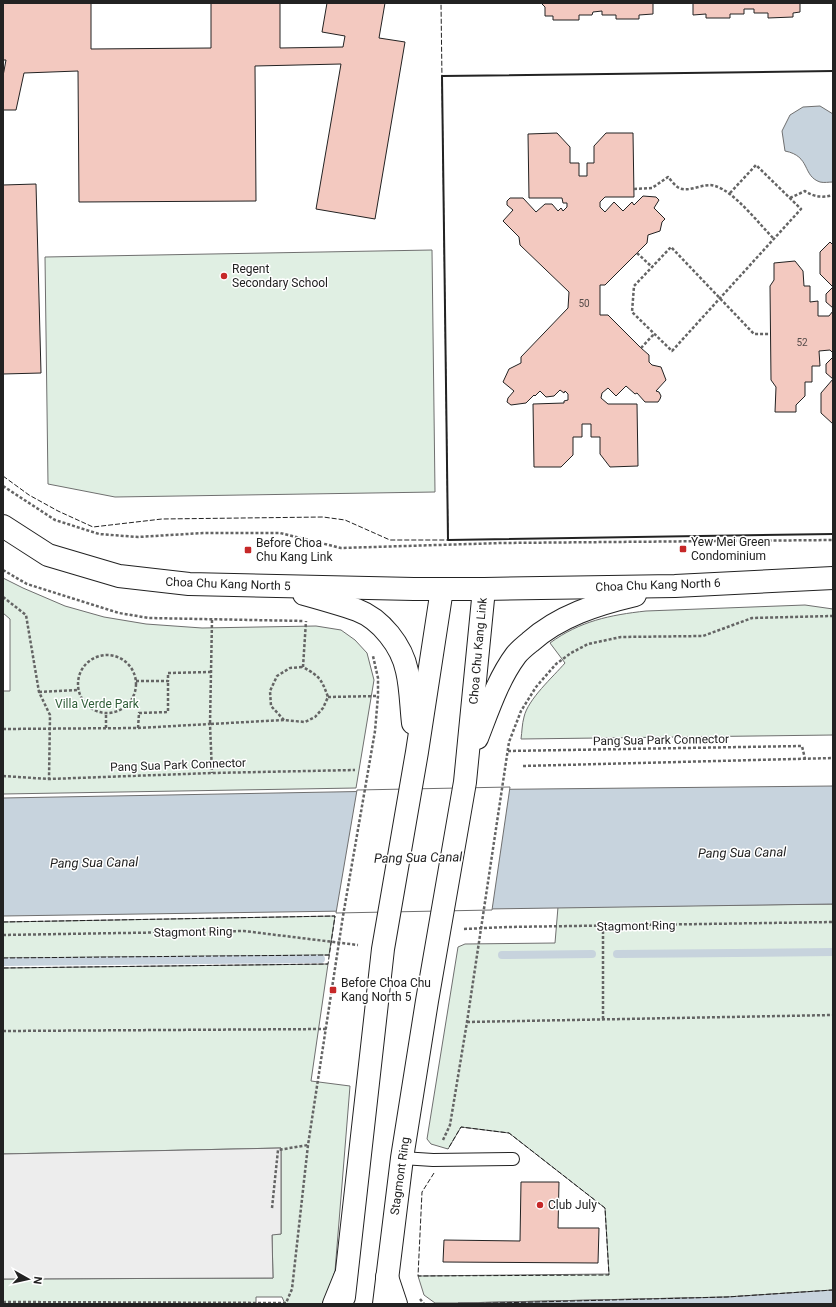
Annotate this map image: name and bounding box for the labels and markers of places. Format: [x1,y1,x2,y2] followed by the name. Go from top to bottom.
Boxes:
[232,262,328,290] place label: Regent Secondary School
[219,271,229,281] marker: Regent Secondary School
[691,535,770,563] place label: Yew Mei Green Condominium
[256,536,333,564] place label: Before Choa Chu Kang Link
[678,544,688,554] marker: Yew Mei Green Condominium
[243,545,253,555] marker: Before Choa Chu Kang Link
[341,976,431,1004] place label: Before Choa Chu Kang North 5
[328,985,338,995] marker: Before Choa Chu Kang North 5
[548,1198,597,1212] place label: Club July
[535,1200,545,1210] marker: Club July

